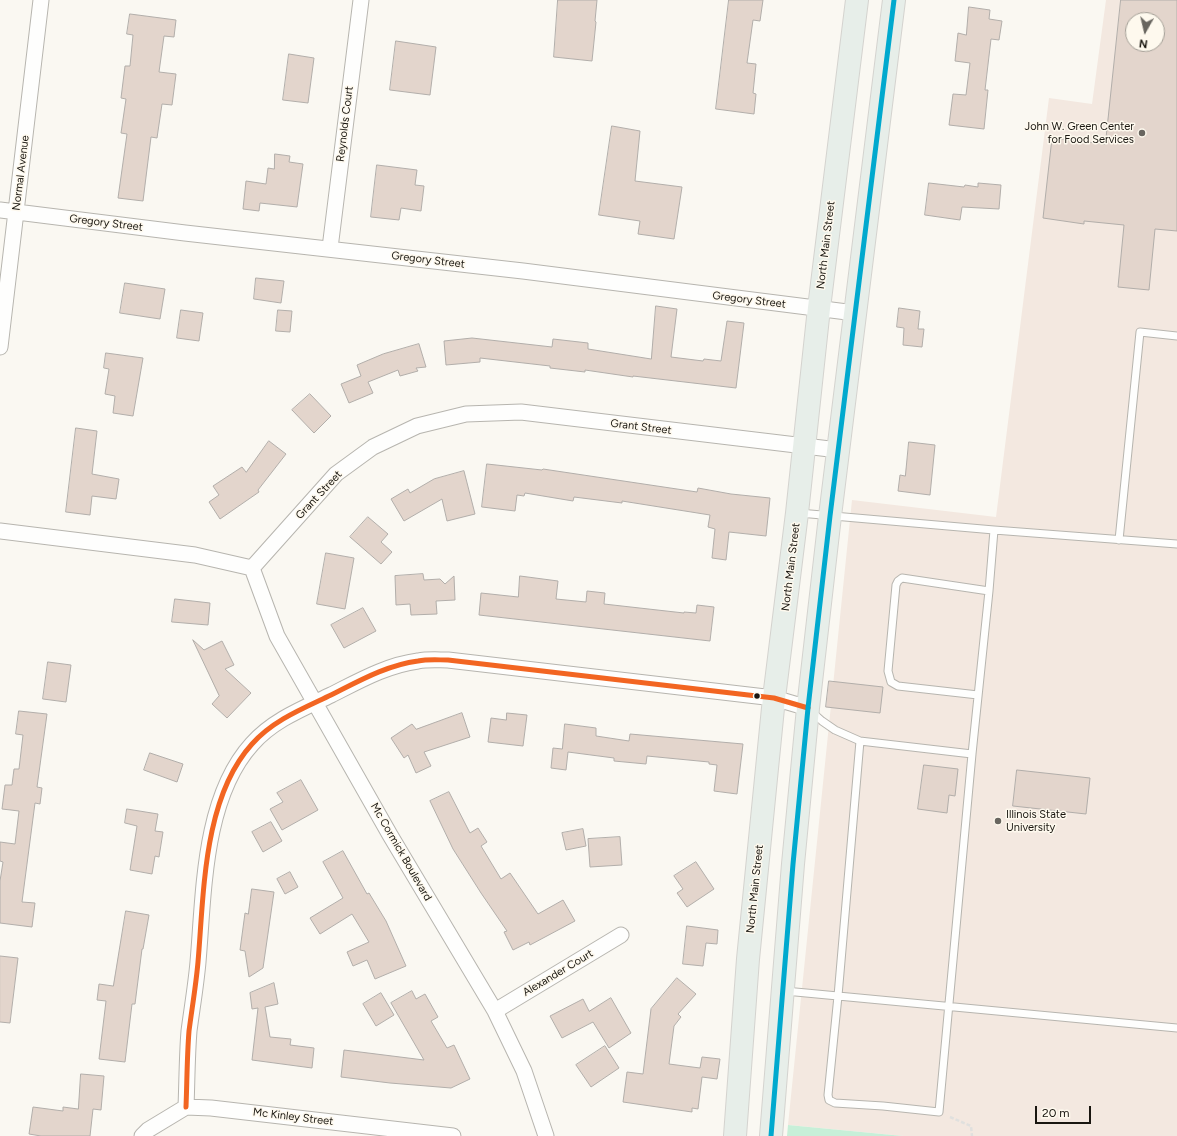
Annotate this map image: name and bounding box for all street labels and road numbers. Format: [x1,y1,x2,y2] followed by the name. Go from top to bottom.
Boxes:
[334,85,356,163] street label: Reynolds Court
[10,135,32,211] street label: Normal Avenue
[814,200,838,290] street label: North Main Street
[69,212,143,234] street label: Gregory Street
[391,249,465,271] street label: Gregory Street
[712,289,786,311] street label: Gregory Street
[610,417,672,437] street label: Grant Street
[293,468,345,522] street label: Grant Street
[779,522,803,612] street label: North Main Street
[368,801,434,903] street label: Mc Cormick Boulevard
[744,844,766,934] street label: North Main Street
[520,947,596,999] street label: Alexander Court
[252,1106,334,1128] street label: Mc Kinley Street

